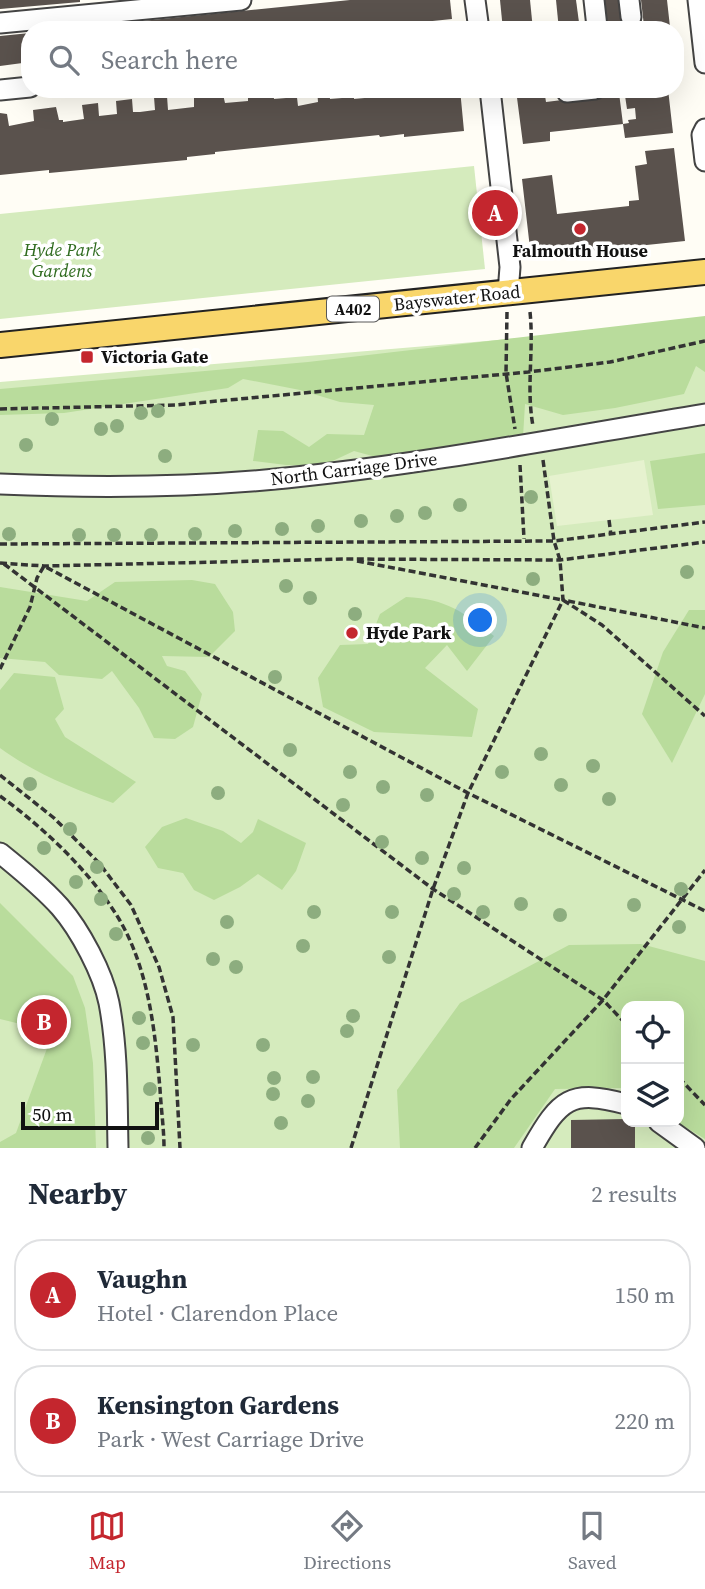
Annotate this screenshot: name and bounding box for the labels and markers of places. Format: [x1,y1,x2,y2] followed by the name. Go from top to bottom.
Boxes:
[472,187,518,239] pin: A
[572,221,588,237] marker: Falmouth House
[512,238,648,263] place label: Falmouth House
[101,344,208,369] place label: Victoria Gate
[79,349,95,365] marker: Victoria Gate
[366,620,451,645] place label: Hyde Park
[344,625,360,641] marker: Hyde Park
[21,996,67,1048] pin: B

